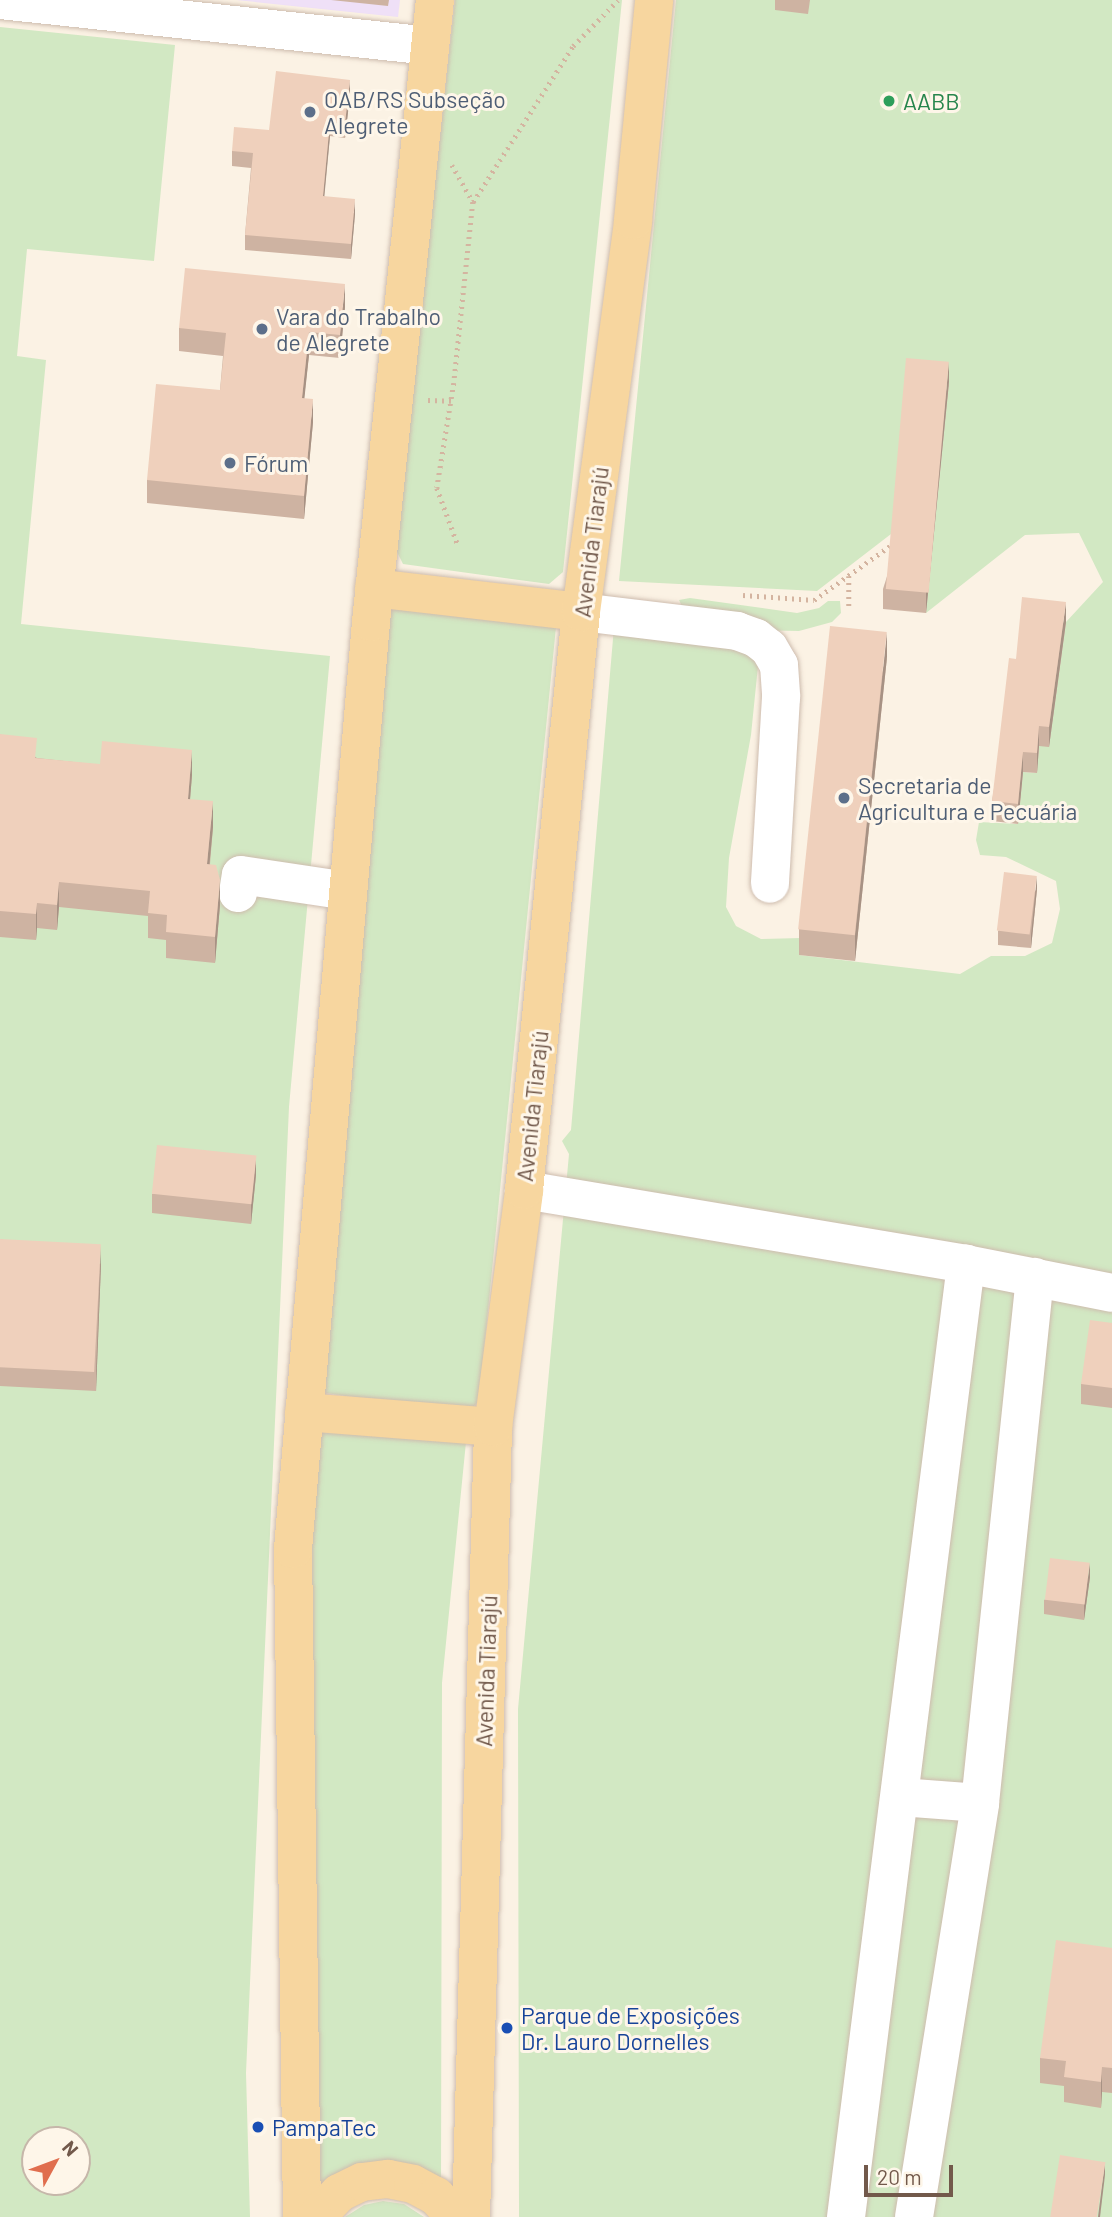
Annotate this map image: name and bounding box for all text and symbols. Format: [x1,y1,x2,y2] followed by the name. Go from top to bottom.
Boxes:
[324,85,506,139] place label: OAB/RS Subseção Alegrete
[903,87,960,115] place label: AABB
[881,93,897,109] marker: AABB
[302,104,318,120] marker: OAB/RS Subseção Alegrete
[276,302,441,356] place label: Vara do Trabalho de Alegrete
[254,321,270,337] marker: Vara do Trabalho de Alegrete
[244,449,308,477] place label: Fórum
[222,455,238,471] marker: Fórum
[568,465,614,619] street label: Avenida Tiarajú
[858,771,1077,825] place label: Secretaria de Agricultura e Pecuária
[836,790,852,806] marker: Secretaria de Agricultura e Pecuária
[510,1029,554,1183] street label: Avenida Tiarajú
[470,1595,502,1747] street label: Avenida Tiarajú
[521,2001,740,2055] place label: Parque de Exposições Dr. Lauro Dornelles
[499,2020,515,2036] marker: Parque de Exposições Dr. Lauro Dornelles
[272,2113,376,2141] place label: PampaTec
[250,2119,266,2135] marker: PampaTec
[21,2126,91,2196] north arrow
[58,2136,84,2161] text: N
[867,2150,956,2194] scale bar
[877,2164,922,2189] text: 20 m

